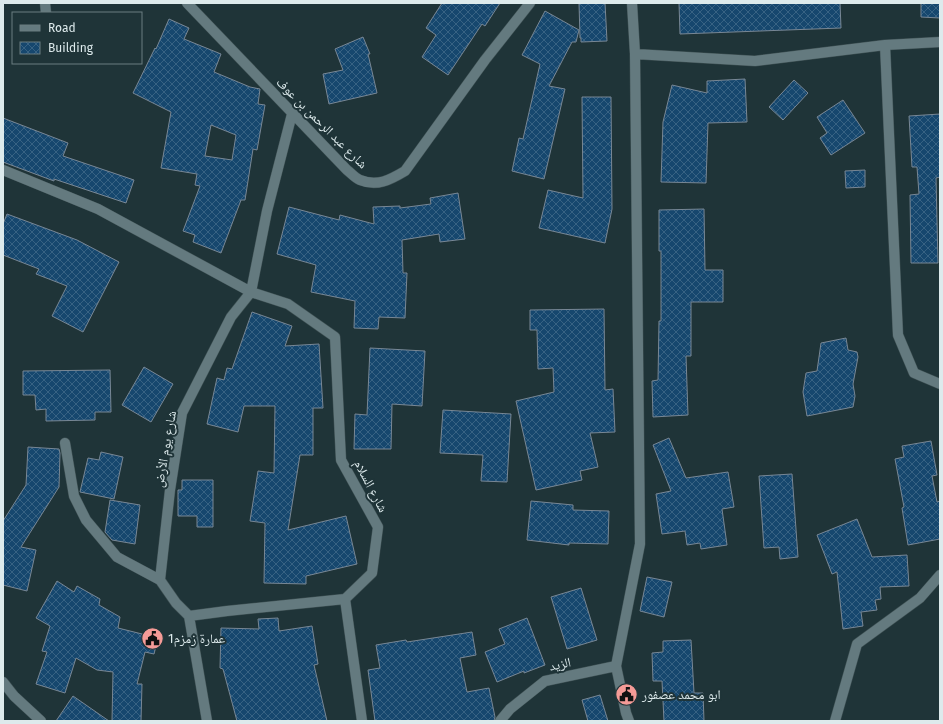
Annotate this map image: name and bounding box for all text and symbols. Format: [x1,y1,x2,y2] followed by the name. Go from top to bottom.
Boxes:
[12,12,142,64] legend
[48,21,76,35] text: Road
[48,41,94,55] text: Building
[272,74,371,173] street label: شارع عبد الرحمن بن عوف
[151,409,181,489] street label: شارع يوم الأرض
[349,457,391,516] street label: شارع السلام
[139,625,165,651] public building icon: عمارة زمزم1
[168,631,226,647] place label: عمارة زمزم1
[548,654,572,675] street label: الزيد
[613,681,639,707] public building icon: ابو محمد عصفور
[641,687,721,703] place label: ابو محمد عصفور

